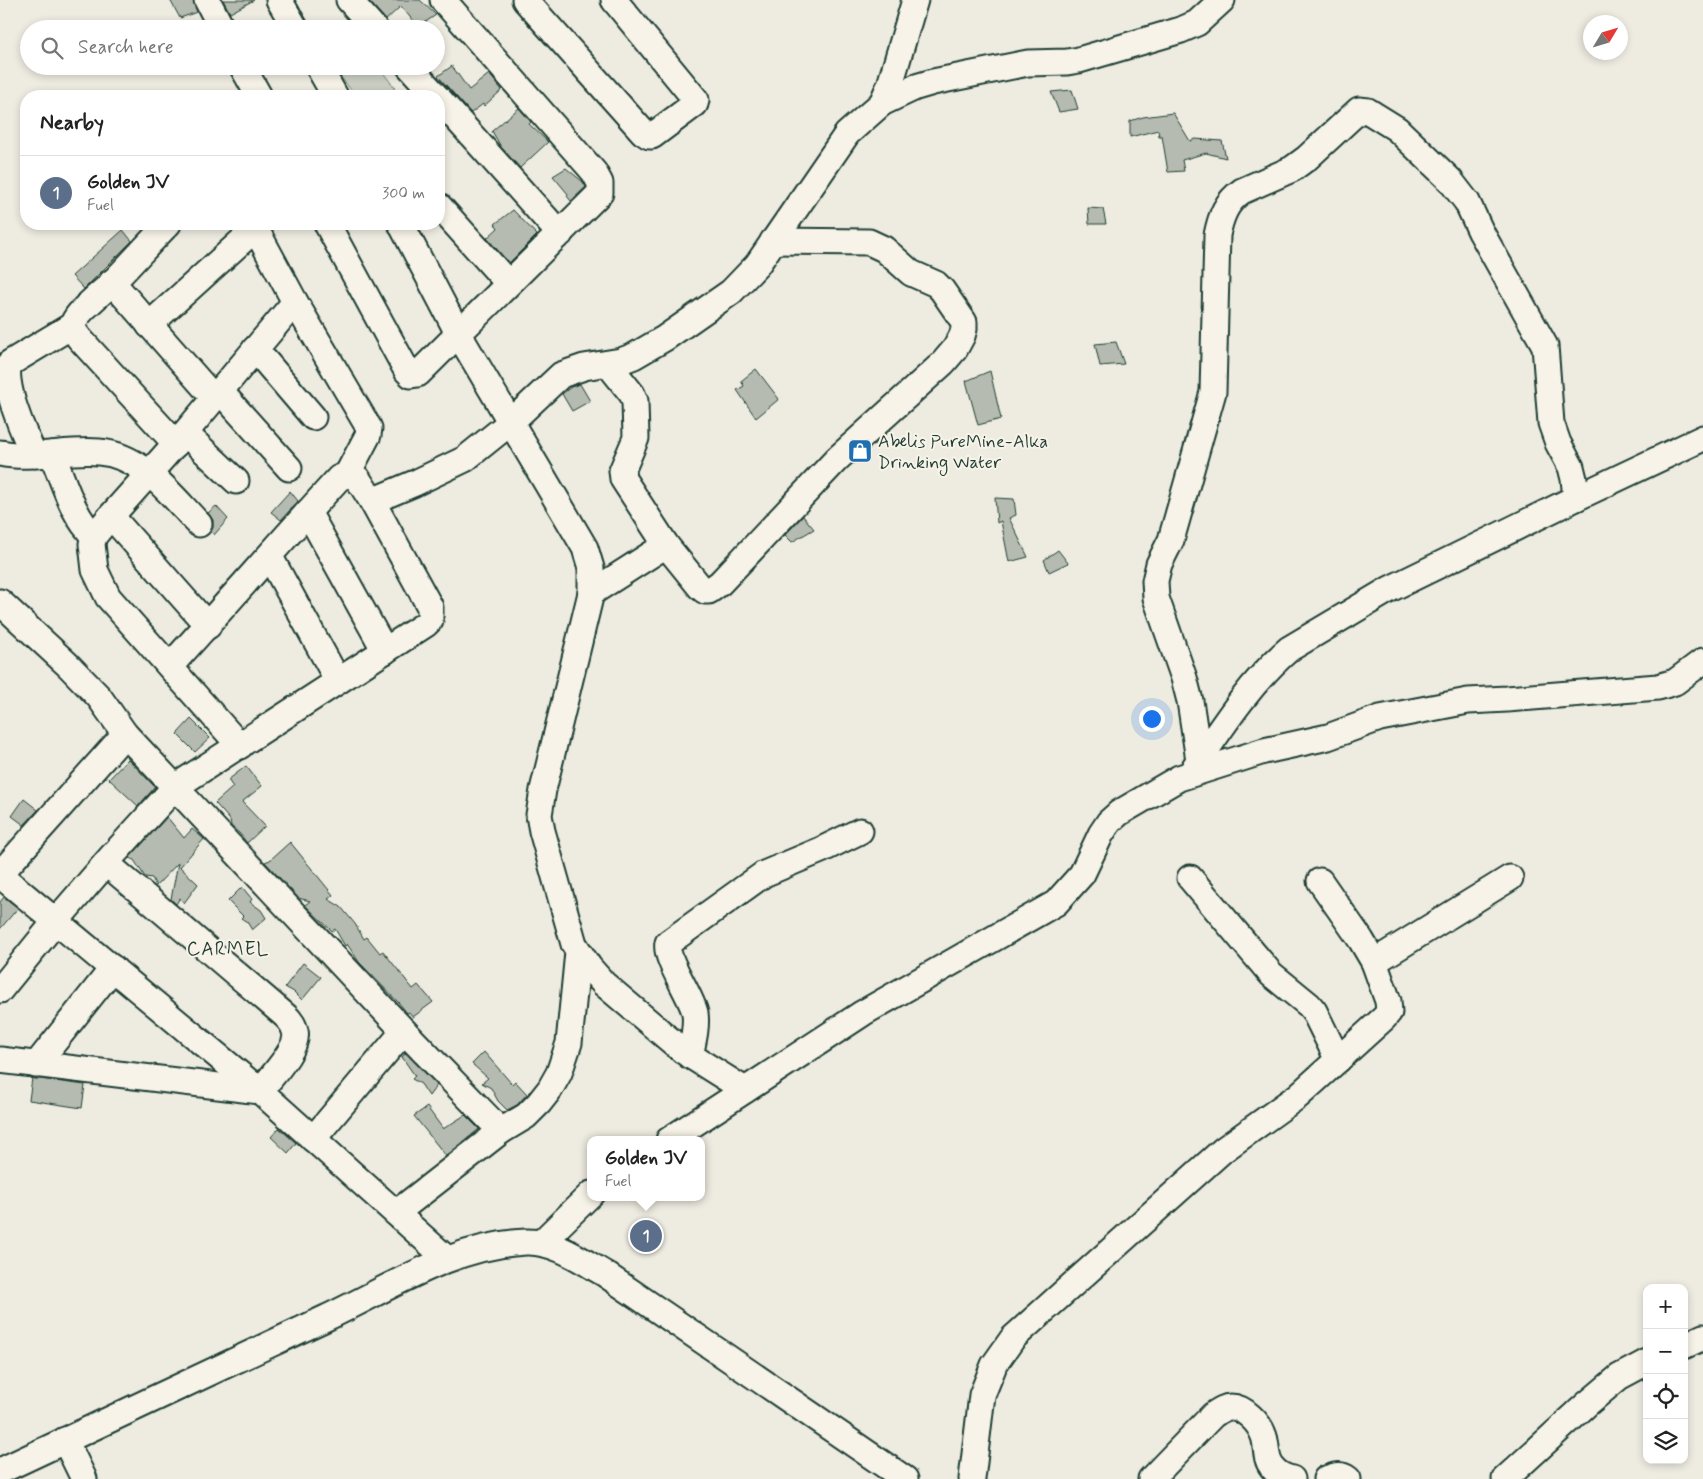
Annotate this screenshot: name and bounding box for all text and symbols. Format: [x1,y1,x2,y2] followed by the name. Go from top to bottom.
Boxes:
[1583,15,1628,60] north arrow
[20,20,445,75] search box
[38,34,66,62] icon: search
[78,35,174,60] text: Search here
[40,109,104,137] text: Nearby
[87,170,170,195] text: Golden JV
[52,183,60,204] text: 1
[382,183,425,204] text: 300 m
[87,195,114,216] text: Fuel
[878,430,1048,476] place label: Abelis PureMine-Alka Drinking Water
[847,438,873,464] shop icon: Abelis PureMine-Alka Drinking Water
[1139,706,1165,732] your location
[187,937,269,962] district label: CARMEL
[587,1136,705,1201] popup
[605,1146,687,1171] text: Golden JV
[605,1171,631,1192] text: Fuel
[630,1217,662,1255] pin: 1
[1643,1284,1688,1464] map controls
[1643,1284,1688,1329] button: +
[1643,1329,1688,1374] button: −
[1643,1374,1688,1419] button: locate
[1643,1419,1688,1464] button: layers

